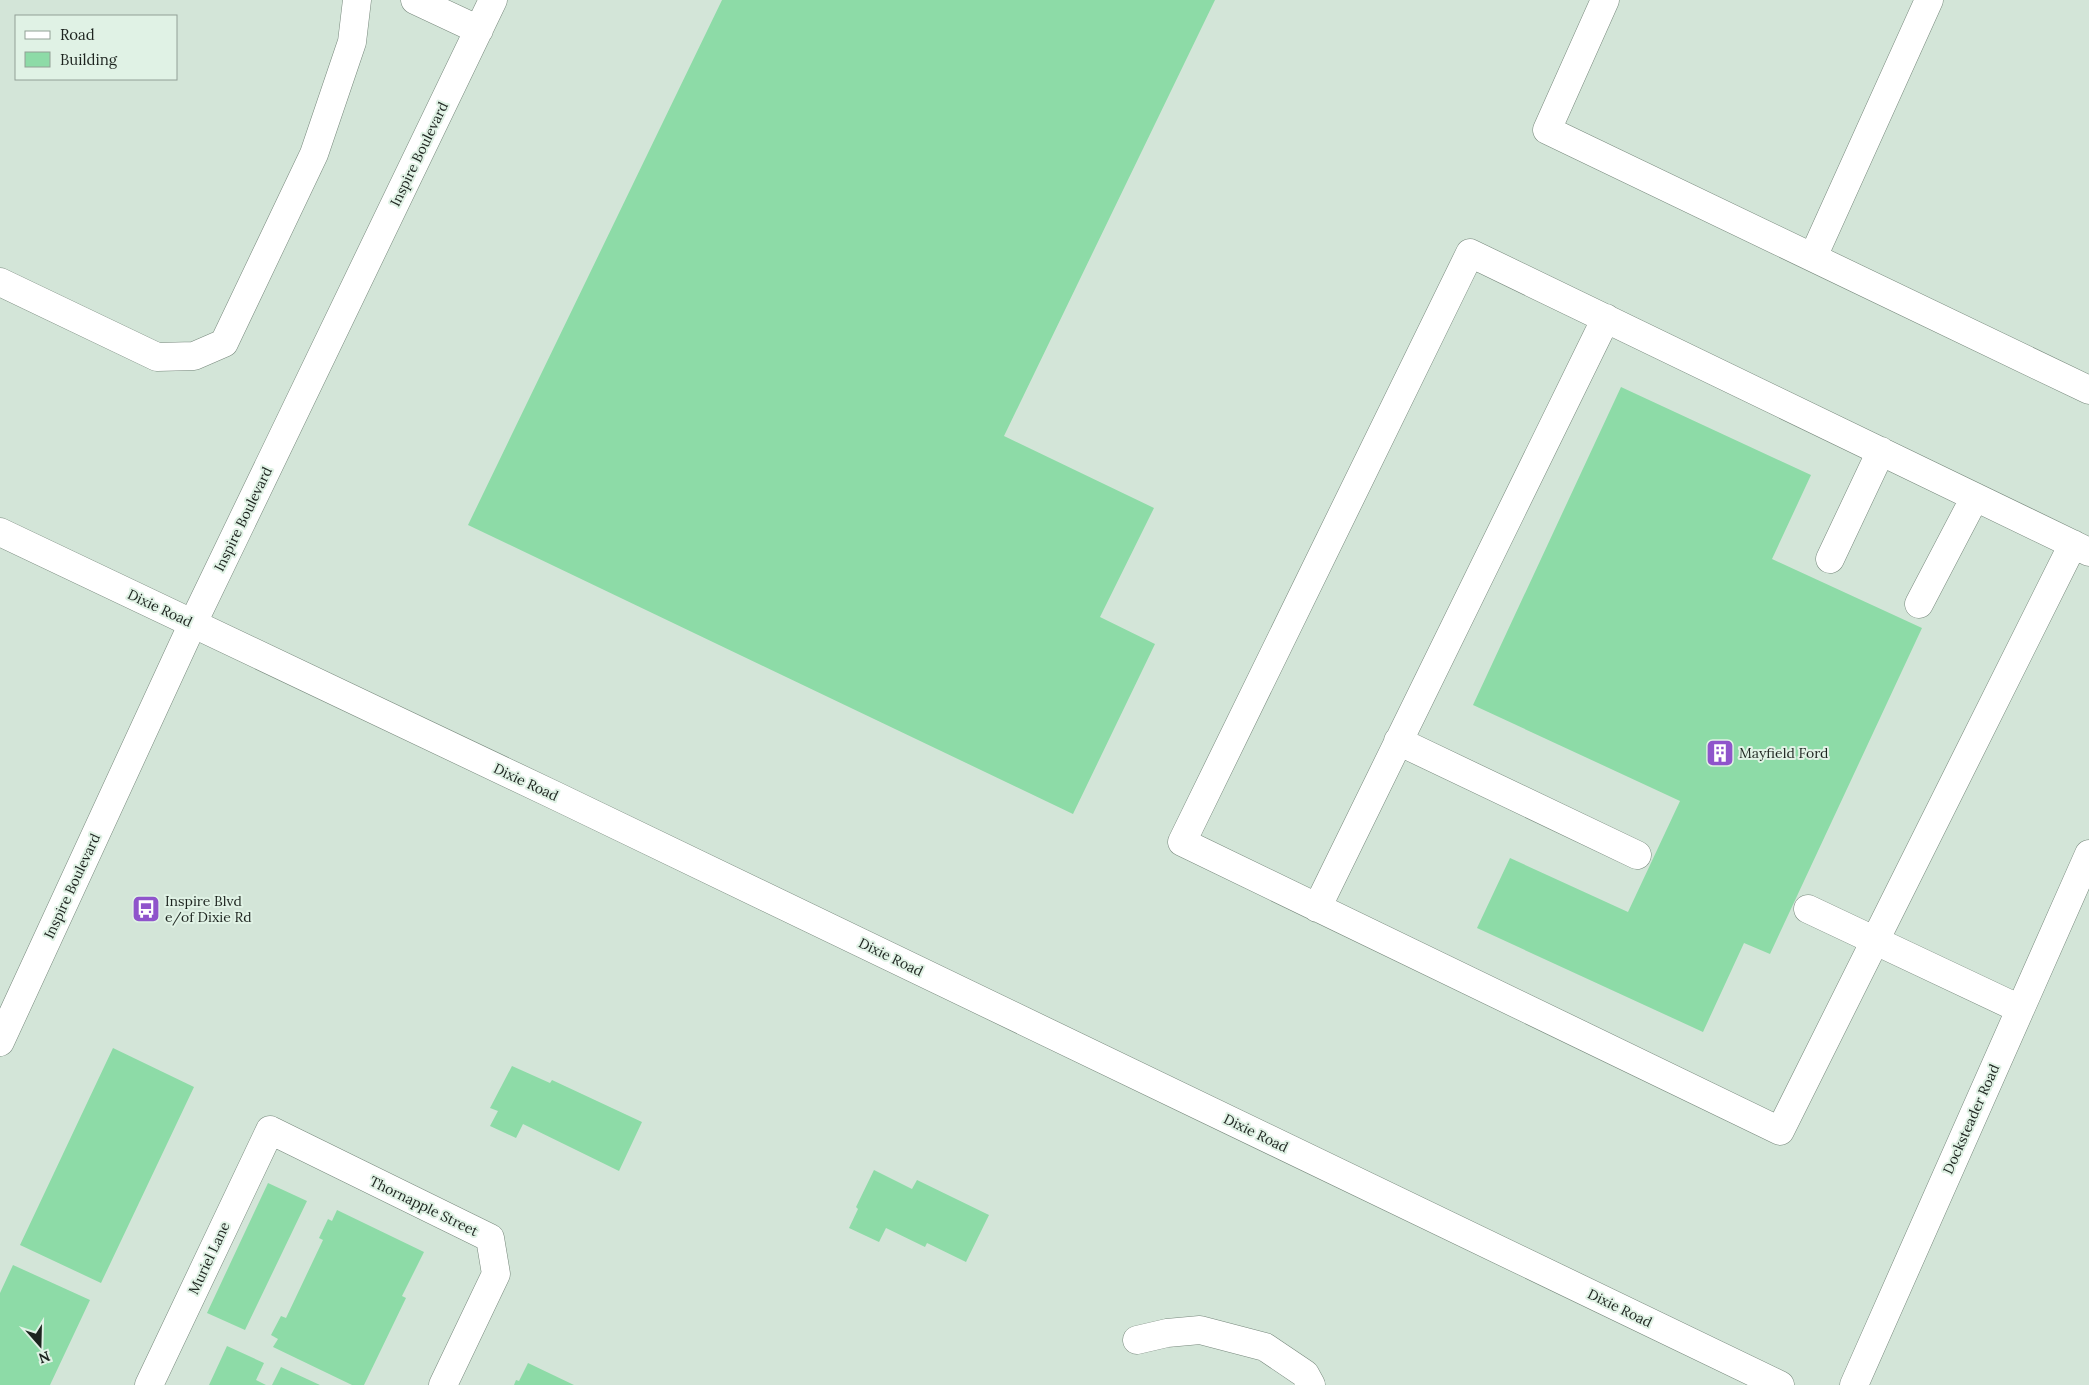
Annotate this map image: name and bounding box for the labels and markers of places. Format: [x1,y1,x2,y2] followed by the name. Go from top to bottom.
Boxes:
[1705,738,1735,768] building icon: Mayfield Ford
[1739,744,1829,762] place label: Mayfield Ford
[165,892,252,926] place label: Inspire Blvd e/of Dixie Rd
[131,894,161,924] bus stop icon: Inspire Blvd e/of Dixie Rd

